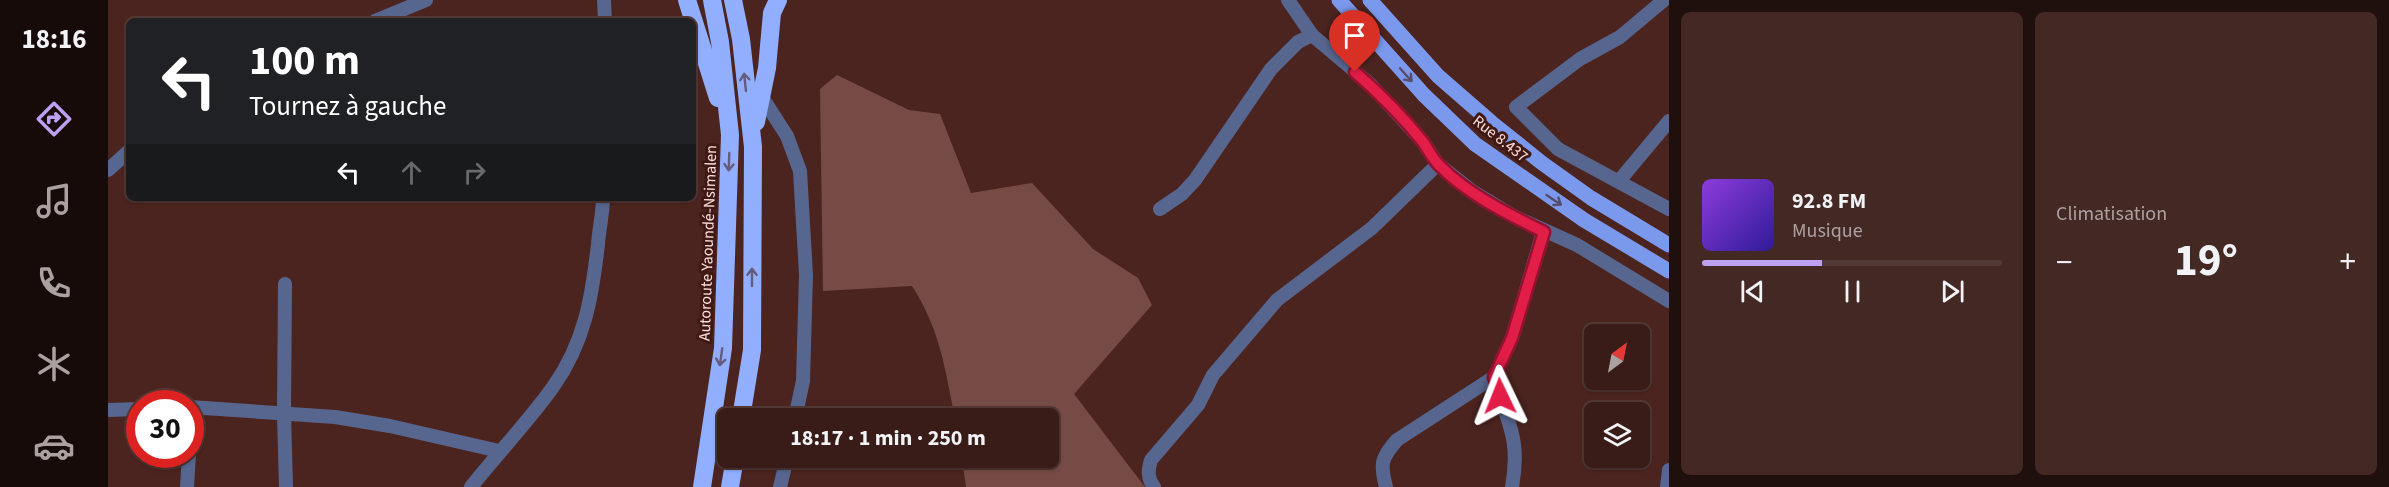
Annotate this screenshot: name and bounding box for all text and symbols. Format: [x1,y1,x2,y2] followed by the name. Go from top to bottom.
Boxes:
[1329,10,1380,72] pin
[1338,19,1371,52] icon: arrive
[21,20,87,59] text: 18:16
[249,31,360,91] text: 100 m
[150,42,228,120] icon: left
[1399,67,1413,82] one-way arrow
[740,73,751,93] one-way arrow
[249,87,446,126] text: Tournez à gauche
[33,98,75,140] icon: directions
[1468,110,1533,167] street label: Rue 8.437
[694,145,722,341] street label: Autoroute Yaoundé-Nsimalen
[723,152,735,172] one-way arrow
[332,156,365,189] icon: left
[395,156,428,189] icon: ahead
[458,156,491,189] icon: right
[33,180,75,222] icon: music
[1792,185,1866,217] text: 92.8 FM
[1546,194,1562,206] one-way arrow
[2056,200,2167,228] text: Climatisation
[1792,217,1863,245] text: Musique
[2174,229,2238,293] text: 19°
[2056,239,2072,286] text: −
[2340,239,2356,286] text: +
[33,262,75,304] icon: phone
[746,267,758,287] one-way arrow
[1736,275,1769,308] icon: previous
[1836,275,1869,308] icon: pause
[1936,275,1969,308] icon: next
[1584,324,1650,390] north arrow
[1584,324,1650,468] map controls
[33,343,75,385] icon: climate
[716,347,727,366] one-way arrow
[1468,364,1532,428] position arrow
[126,390,204,468] speed limit sign: 30
[1584,402,1650,468] button: layers
[790,422,986,454] text: 18:17 · 1 min · 250 m
[33,425,75,467] icon: car

